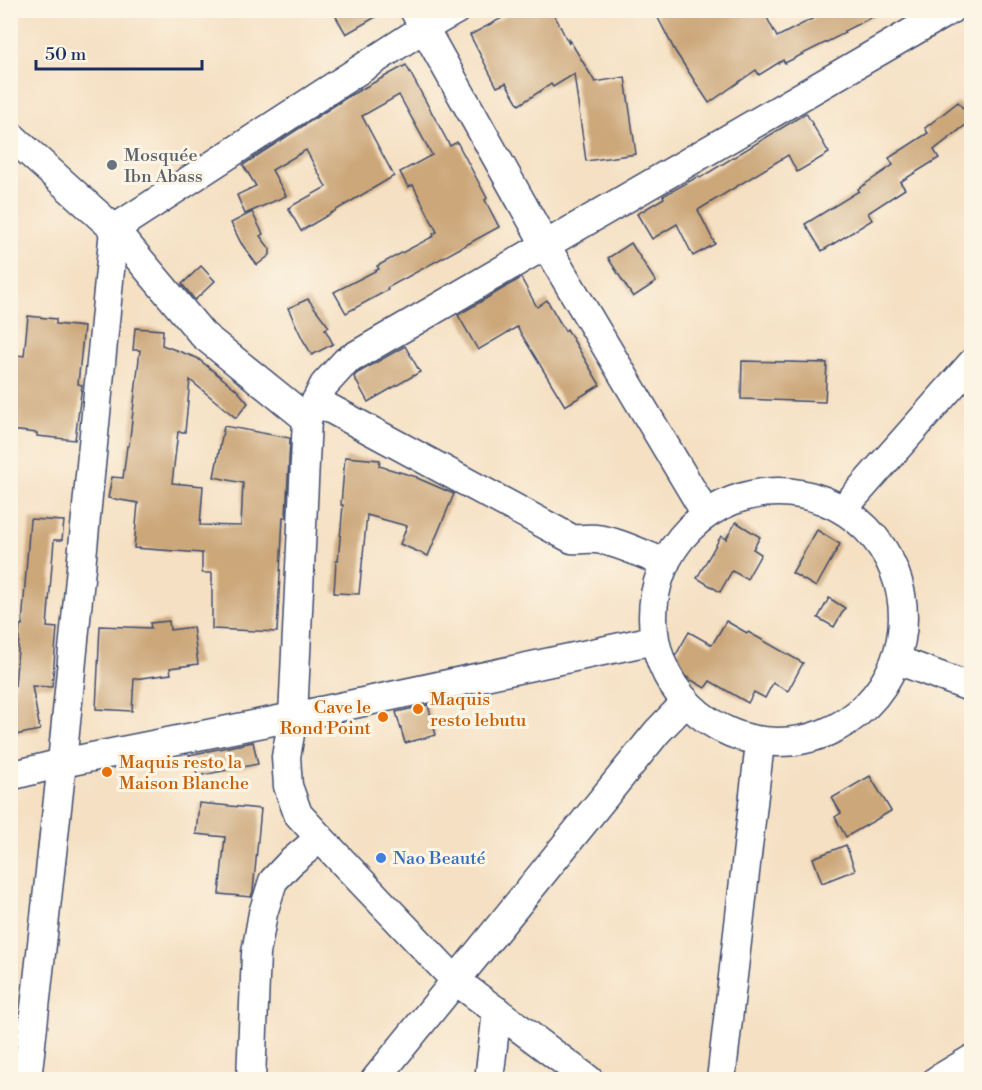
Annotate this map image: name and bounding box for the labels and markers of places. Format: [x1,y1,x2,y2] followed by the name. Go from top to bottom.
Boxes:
[124,144,203,188] place label: Mosquée Ibn Abass
[105,158,119,172] marker: Mosquée Ibn Abass
[430,688,527,732] place label: Maquis resto lebutu
[280,696,372,740] place label: Cave le Rond Point
[411,702,425,716] marker: Maquis resto lebutu
[376,710,390,724] marker: Cave le Rond Point
[119,751,249,795] place label: Maquis resto la Maison Blanche
[100,765,114,779] marker: Maquis resto la Maison Blanche
[393,847,485,870] place label: Nao Beauté
[374,851,388,865] marker: Nao Beauté

